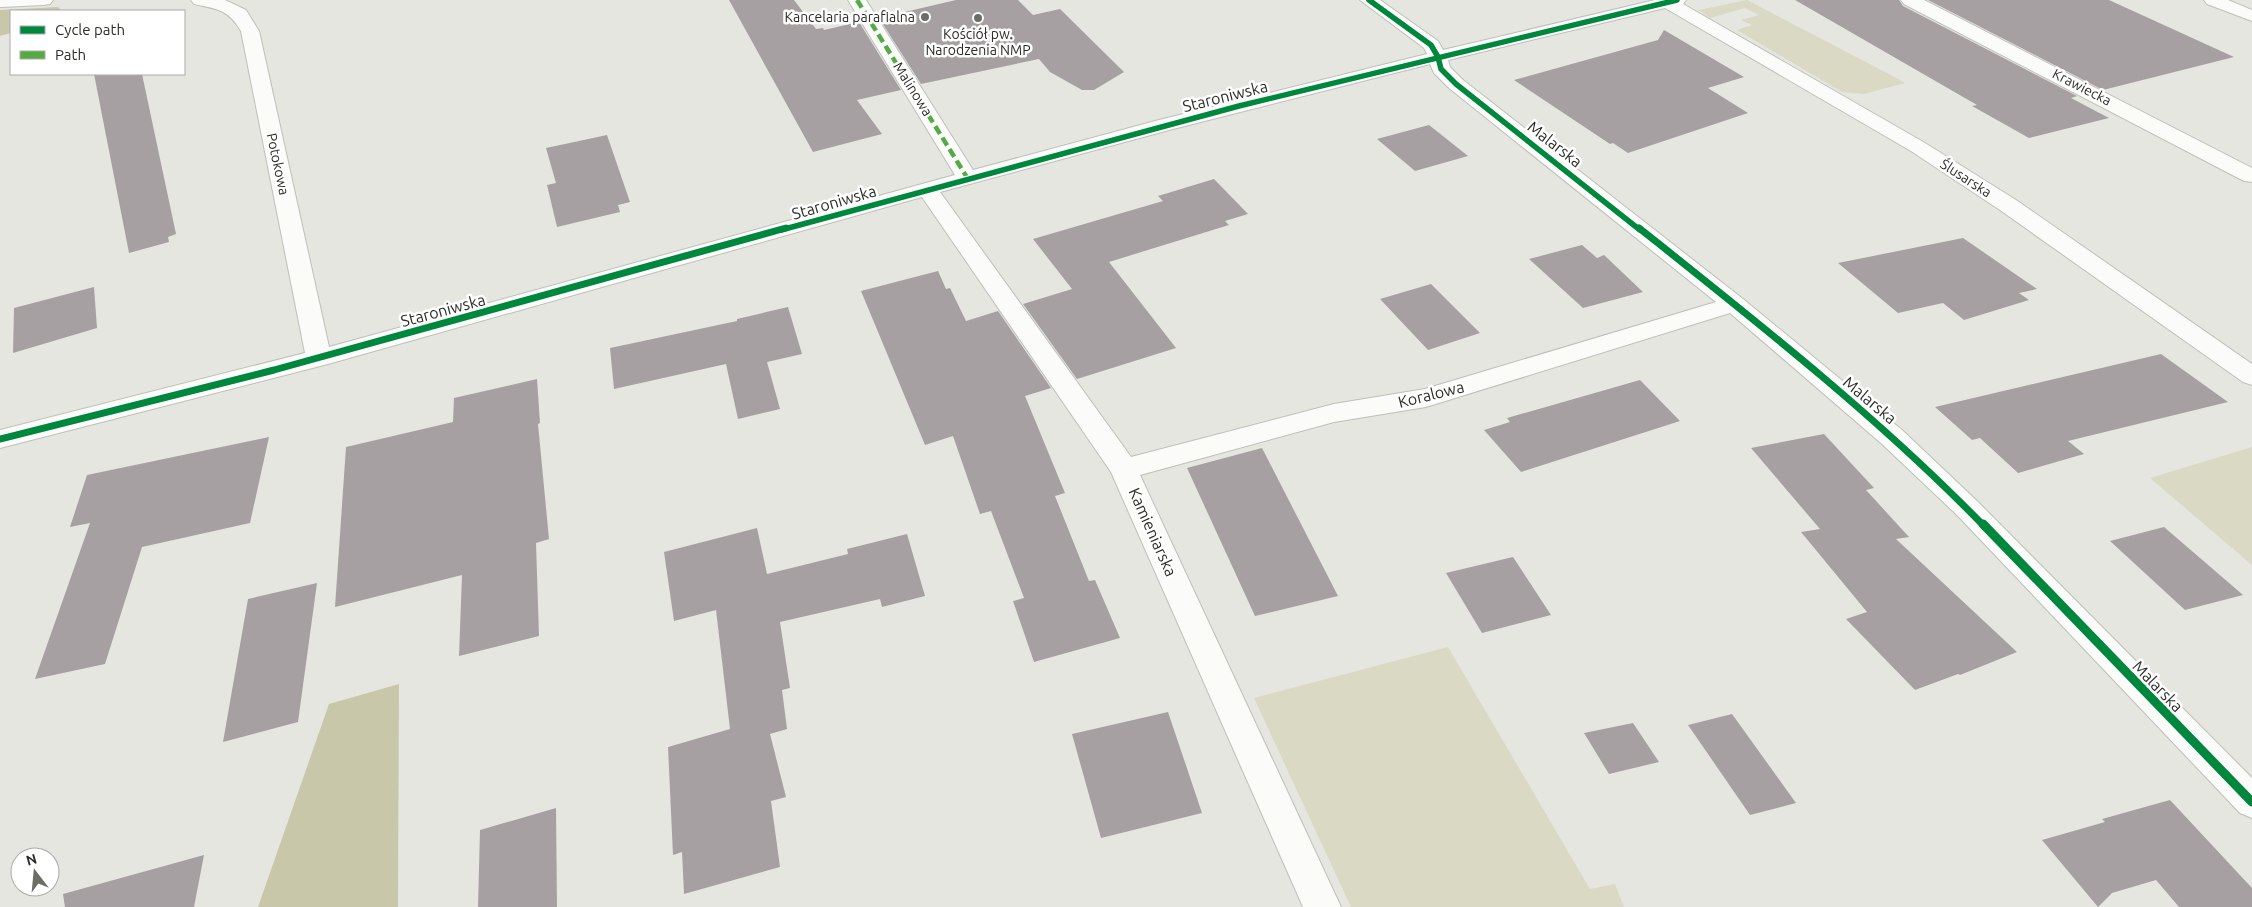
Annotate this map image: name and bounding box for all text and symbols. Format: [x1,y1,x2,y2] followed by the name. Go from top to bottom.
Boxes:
[784,9,915,25] place label: Kancelaria parafialna
[10,10,185,75] legend
[919,11,931,23] marker: Kancelaria parafialna
[972,12,984,24] marker: Kościół pw. Narodzenia NMP
[55,21,125,38] text: Cycle path
[925,26,1031,58] place label: Kościół pw. Narodzenia NMP
[55,46,86,63] text: Path
[890,59,936,119] street label: Malinowa
[2050,65,2114,109] street label: Krawiecka
[1181,77,1269,115] street label: Staroniwska
[1524,117,1586,171] street label: Malarska
[264,131,292,197] street label: Potokowa
[1937,155,1995,200] street label: Ślusarska
[790,181,878,223] street label: Staroniwska
[399,290,487,330] street label: Staroniwska
[1840,373,1900,427] street label: Malarska
[1396,377,1466,411] street label: Koralowa
[1125,485,1181,579] street label: Kamieniarska
[2129,657,2187,715] street label: Malarska
[10,847,60,897] north arrow
[24,850,39,869] text: N

